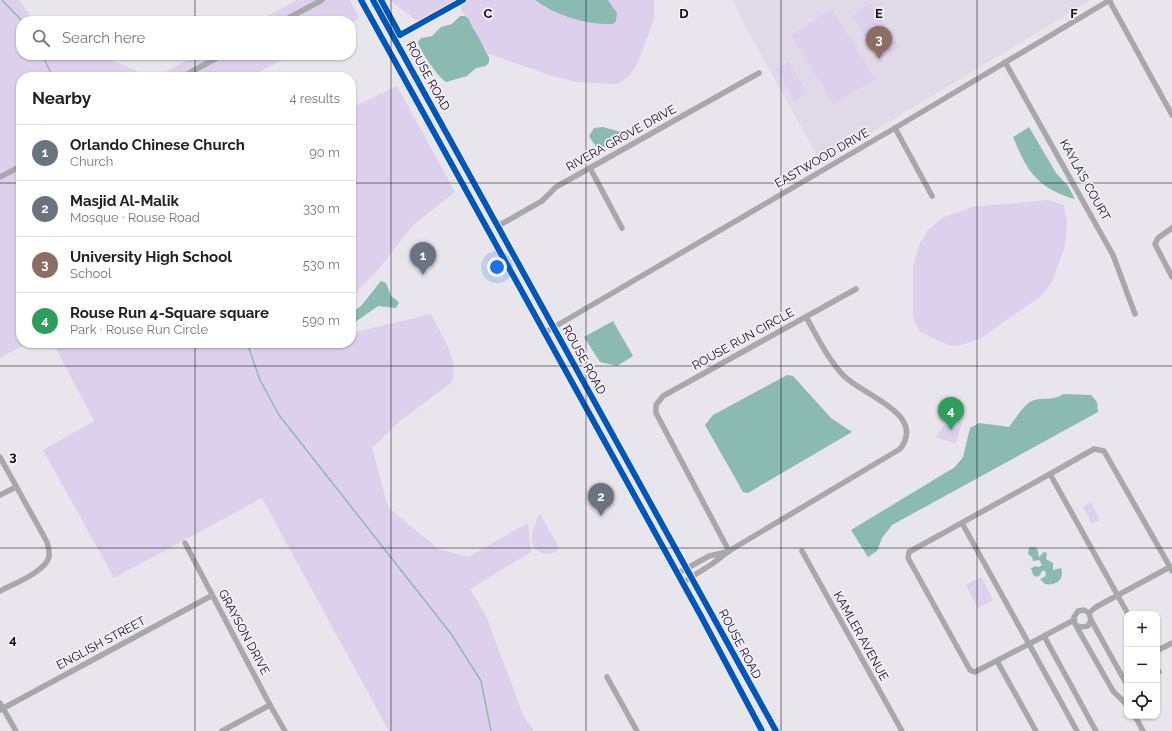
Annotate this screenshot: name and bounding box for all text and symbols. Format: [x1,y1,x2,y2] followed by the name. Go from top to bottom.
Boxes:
[484,6,493,21] text: C
[679,6,689,21] text: D
[875,6,883,21] text: E
[1070,6,1078,21] text: F
[16,16,356,60] search box
[866,26,892,59] pin: 3
[30,27,52,49] icon: search
[62,29,145,47] text: Search here
[403,39,453,113] street label: ROUSE ROAD
[32,88,91,108] text: Nearby
[289,91,340,106] text: 4 results
[564,102,678,174] street label: RIVERA GROVE DRIVE
[772,125,872,191] street label: EASTWOOD DRIVE
[70,136,245,154] text: Orlando Chinese Church
[1057,137,1114,224] street label: KAYLA'S COURT
[42,145,48,160] text: 1
[309,145,340,160] text: 90 m
[70,154,113,169] text: Church
[70,192,179,210] text: Masjid Al-Malik
[41,201,49,216] text: 2
[303,201,340,216] text: 330 m
[70,210,200,225] text: Mosque · Rouse Road
[410,242,436,275] pin: 1
[70,248,232,266] text: University High School
[41,257,49,272] text: 3
[303,257,340,272] text: 530 m
[487,257,507,277] your location
[70,266,112,281] text: School
[70,304,269,322] text: Rouse Run 4-Square square
[690,305,796,373] street label: ROUSE RUN CIRCLE
[41,313,49,328] text: 4
[302,313,340,328] text: 590 m
[70,322,208,337] text: Park · Rouse Run Circle
[559,323,609,397] street label: ROUSE ROAD
[938,397,964,430] pin: 4
[9,449,17,464] text: 3
[588,483,614,516] pin: 2
[216,587,272,677] street label: GRAYSON DRIVE
[831,589,891,683] street label: KAMLER AVENUE
[716,607,764,682] street label: ROUSE ROAD
[1124,611,1160,719] map controls
[1124,611,1160,647] button: +
[54,613,148,672] street label: ENGLISH STREET
[9,632,17,647] text: 4
[1124,647,1160,683] button: −
[1124,683,1160,719] button: locate

